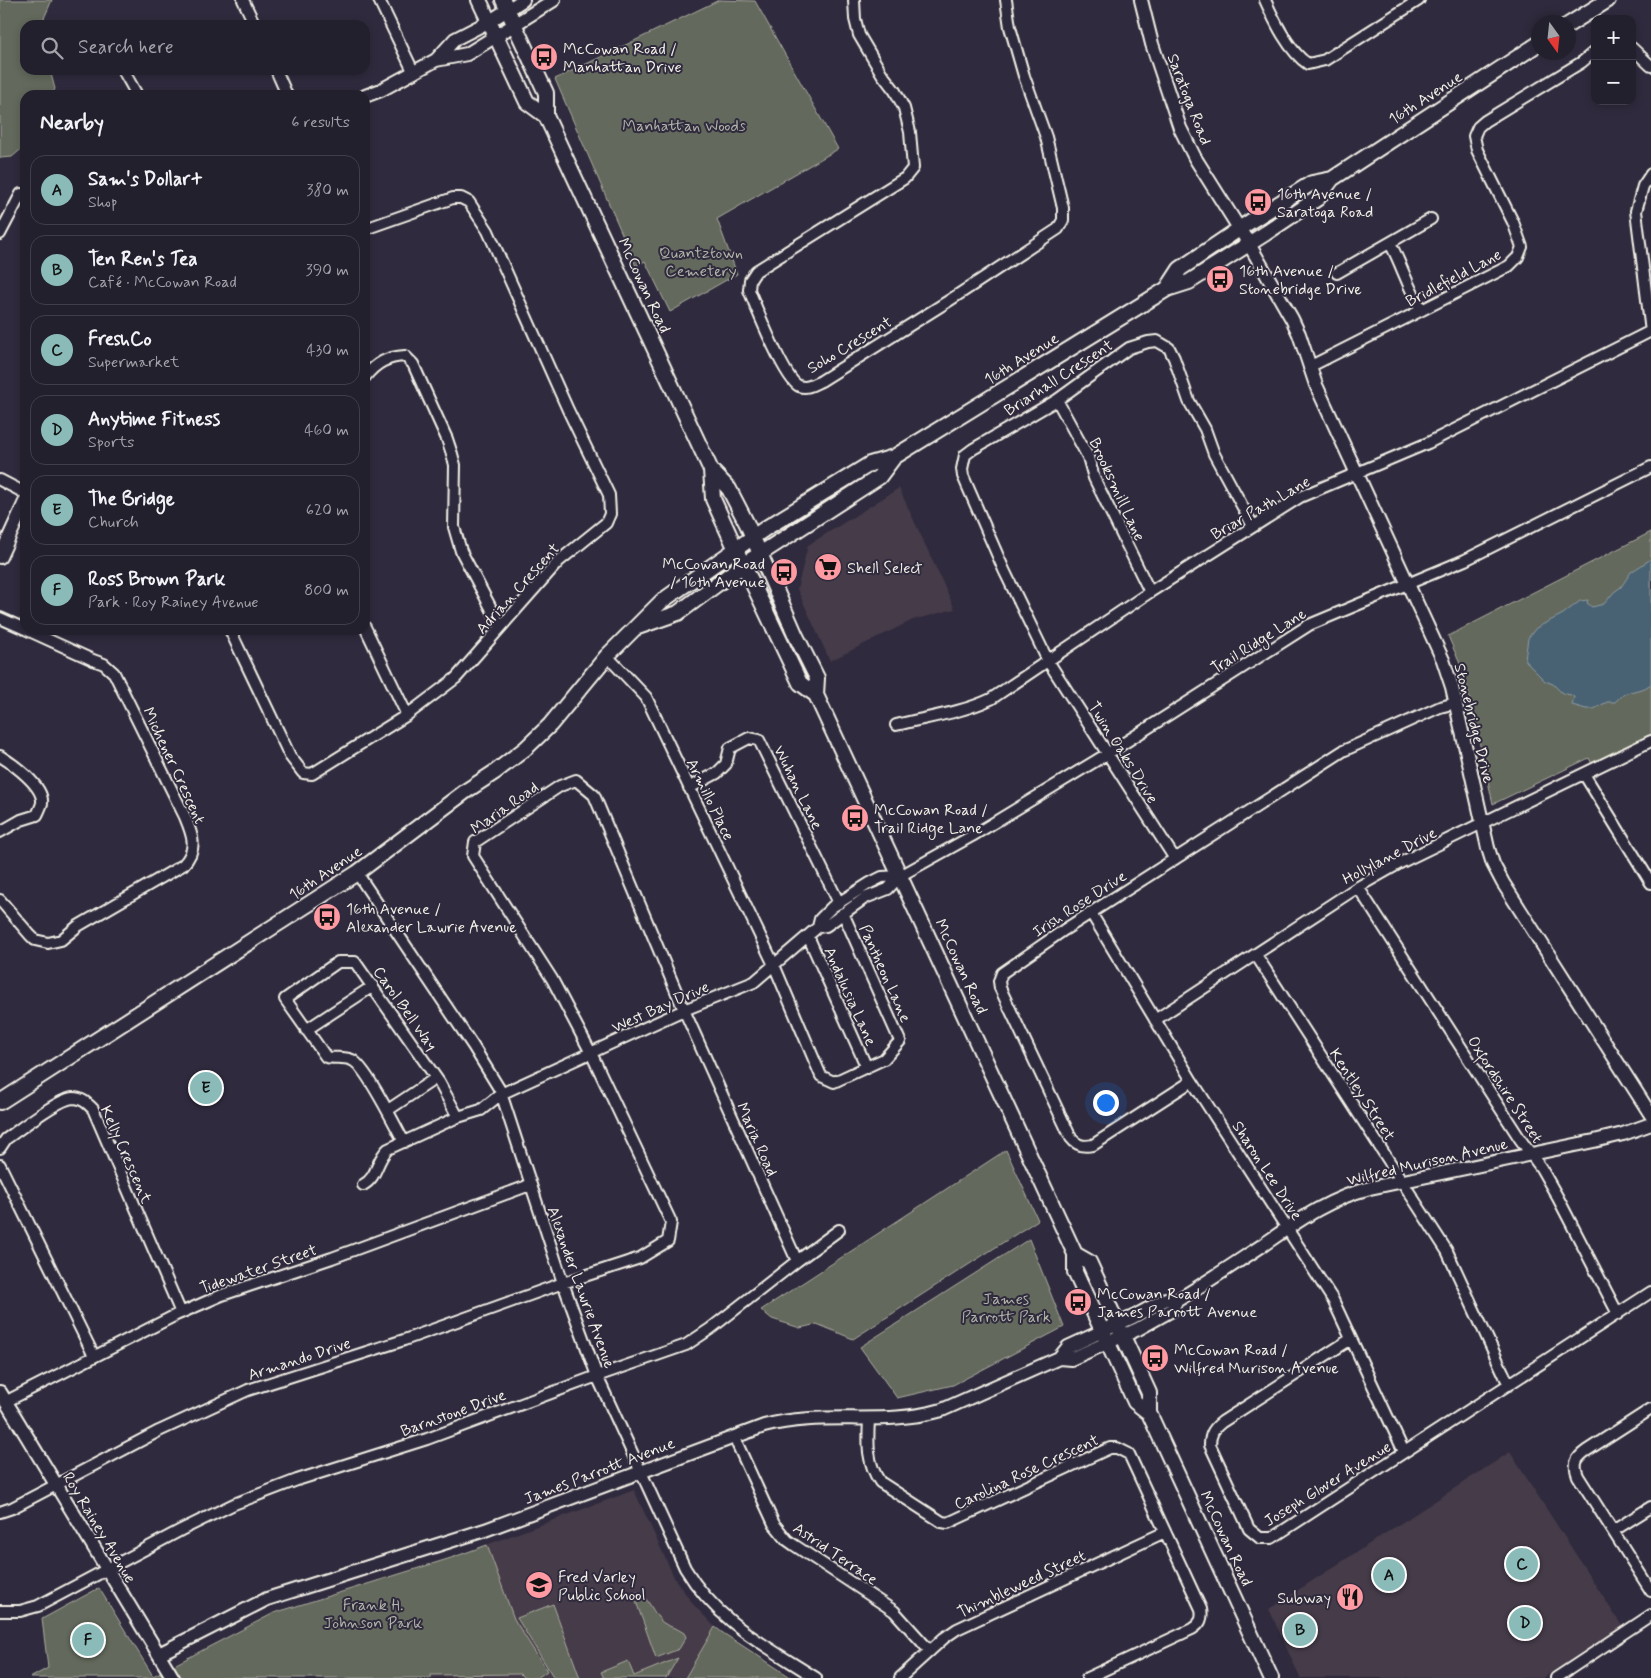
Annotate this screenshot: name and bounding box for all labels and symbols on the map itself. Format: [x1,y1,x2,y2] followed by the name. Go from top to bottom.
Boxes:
[1531,15,1576,60] north arrow
[563,39,682,78] place label: McCowan Road / Manhattan Drive
[529,42,559,72] bus stop icon: McCowan Road / Manhattan Drive
[1162,51,1216,148] street label: Saratoga Road
[1385,67,1467,130] street label: 16th Avenue
[622,116,746,137] park label: Manhattan Woods
[1277,184,1373,223] place label: 16th Avenue / Saratoga Road
[1243,187,1273,217] bus stop icon: 16th Avenue / Saratoga Road
[612,235,675,337] street label: McCowan Road
[659,243,743,282] park label: Quantztown Cemetery
[1402,244,1505,312] street label: Bridlefield Lane
[1239,261,1362,300] place label: 16th Avenue / Stonebridge Drive
[1205,264,1235,294] bus stop icon: 16th Avenue / Stonebridge Drive
[803,312,896,379] street label: Soho Crescent
[981,328,1063,390] street label: 16th Avenue
[1000,335,1118,421] street label: Briarhall Crescent
[1084,435,1150,544] street label: Brooksmill Lane
[1207,471,1314,545] street label: Briar Path Lane
[472,539,565,639] street label: Adrian Crescent
[813,552,843,582] supermarket icon: Shell Select
[662,554,765,593] place label: McCowan Road / 16th Avenue
[769,557,799,587] bus stop icon: McCowan Road / 16th Avenue
[847,558,923,579] place label: Shell Select
[1207,603,1311,680] street label: Trail Ridge Lane
[1448,661,1499,786] street label: Stonebridge Drive
[1083,698,1162,808] street label: Twin Oaks Drive
[137,704,210,827] street label: Michener Crescent
[768,742,827,833] street label: Wuhan Lane
[681,755,739,844] street label: Armillo Place
[467,777,543,839] street label: Maria Road
[874,800,988,840] place label: McCowan Road / Trail Ridge Lane
[840,803,870,833] bus stop icon: McCowan Road / Trail Ridge Lane
[1339,823,1441,890] street label: Hollylane Drive
[285,841,367,905] street label: 16th Avenue
[1029,866,1131,943] street label: Irish Rose Drive
[346,899,517,938] place label: 16th Avenue / Alexander Lawrie Avenue
[312,902,342,932] bus stop icon: 16th Avenue / Alexander Lawrie Avenue
[929,916,992,1018] street label: McCowan Road
[854,921,916,1026] street label: Pantheon Lane
[818,944,881,1050] street label: Andalusia Lane
[368,962,442,1055] street label: Carol Bell Way
[609,977,713,1038] street label: West Bay Drive
[1460,1032,1547,1149] street label: Oxfordshire Street
[1324,1045,1400,1145] street label: Kentley Street
[190,1069,222,1107] pin: E
[1093,1090,1119,1116] your location
[731,1099,782,1180] street label: Maria Road
[95,1102,157,1207] street label: Kelly Crescent
[1227,1117,1307,1225] street label: Sharon Lee Drive
[1345,1134,1510,1191] street label: Wilfred Murison Avenue
[542,1204,620,1372] street label: Alexander Lawrie Avenue
[197,1239,320,1299] street label: Tidewater Street
[1097,1284,1257,1323] place label: McCowan Road / James Parrott Avenue
[1063,1287,1093,1317] bus stop icon: McCowan Road / James Parrott Avenue
[961,1289,1051,1328] park label: James Parrott Park
[245,1333,353,1386] street label: Armando Drive
[1174,1340,1339,1379] place label: McCowan Road / Wilfred Murison Avenue
[1140,1343,1170,1373] bus stop icon: McCowan Road / Wilfred Murison Avenue
[398,1385,509,1442] street label: Barnstone Drive
[951,1429,1103,1515] street label: Carolina Rose Crescent
[521,1433,678,1510] street label: James Parrott Avenue
[1260,1437,1395,1532] street label: Joseph Glover Avenue
[57,1468,140,1587] street label: Roy Rainey Avenue
[1194,1488,1257,1590] street label: McCowan Road
[789,1518,882,1590] street label: Astrid Terrace
[954,1545,1089,1623] street label: Thimbleweed Street
[1506,1545,1538,1583] pin: C
[1373,1556,1405,1594] pin: A
[558,1567,646,1606] place label: Fred Varley Public School
[524,1570,554,1600] school or university icon: Fred Varley Public School
[1335,1582,1365,1612] restaurant icon: Subway
[1277,1588,1331,1609] place label: Subway
[324,1595,422,1634] park label: Frank H. Johnson Park
[1509,1604,1541,1642] pin: D
[1284,1611,1316,1649] pin: B
[72,1621,104,1659] pin: F

